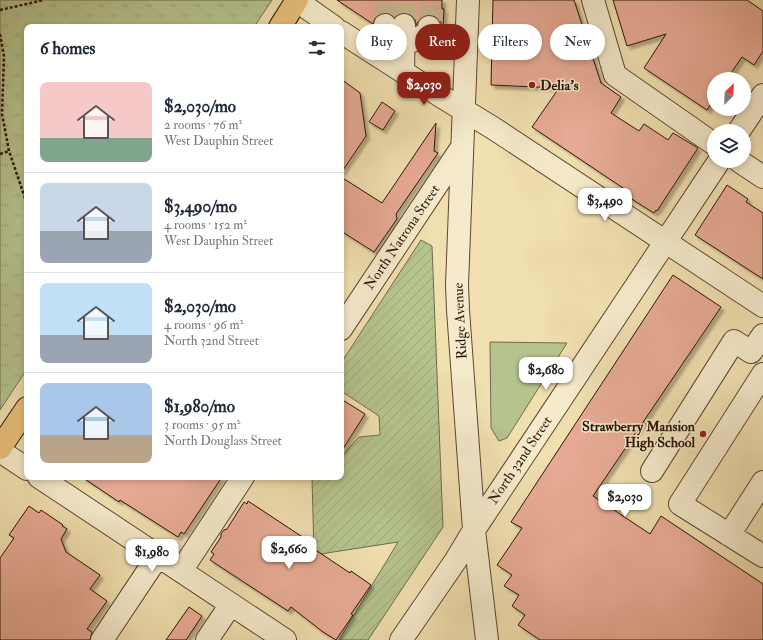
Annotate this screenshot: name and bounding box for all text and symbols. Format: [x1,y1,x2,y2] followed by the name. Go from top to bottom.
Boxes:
[356,24,407,60] chip: Buy
[415,24,470,60] chip: Rent
[478,24,542,60] chip: Filters
[550,24,605,60] chip: New
[306,37,328,59] icon: filters
[40,38,95,59] text: 6 homes
[391,72,457,106] pin: $2,030
[707,72,751,116] north arrow
[707,72,751,168] map controls
[406,77,442,93] text: $2,030
[540,77,579,94] place label: Delia's
[527,80,537,90] marker: Delia's
[164,96,236,117] text: $2,030/mo
[72,98,120,146] icon: home
[164,117,242,133] text: 2 rooms · 76 m²
[707,124,751,168] button: layers
[164,133,273,149] text: West Dauphin Street
[361,181,444,293] street label: North Natrona Street
[572,188,638,222] pin: $3,490
[587,193,623,209] text: $3,490
[164,196,237,217] text: $3,490/mo
[72,199,120,247] icon: home
[164,217,247,233] text: 4 rooms · 152 m²
[164,233,273,249] text: West Dauphin Street
[449,282,470,360] street label: Ridge Avenue
[164,296,236,317] text: $2,030/mo
[72,299,120,347] icon: home
[164,317,243,333] text: 4 rooms · 96 m²
[164,333,259,349] text: North 32nd Street
[513,357,579,391] pin: $2,680
[528,362,564,378] text: $2,680
[164,396,235,417] text: $1,980/mo
[72,399,120,447] icon: home
[484,412,556,507] street label: North 32nd Street
[164,417,240,433] text: 3 rooms · 95 m²
[582,418,696,452] place label: Strawberry Mansion High School
[698,429,708,439] marker: Strawberry Mansion High School
[164,433,282,449] text: North Douglass Street
[592,484,658,518] pin: $2,030
[607,489,643,505] text: $2,030
[256,536,322,570] pin: $2,660
[119,539,185,573] pin: $1,980
[271,541,307,557] text: $2,660
[135,544,169,560] text: $1,980

